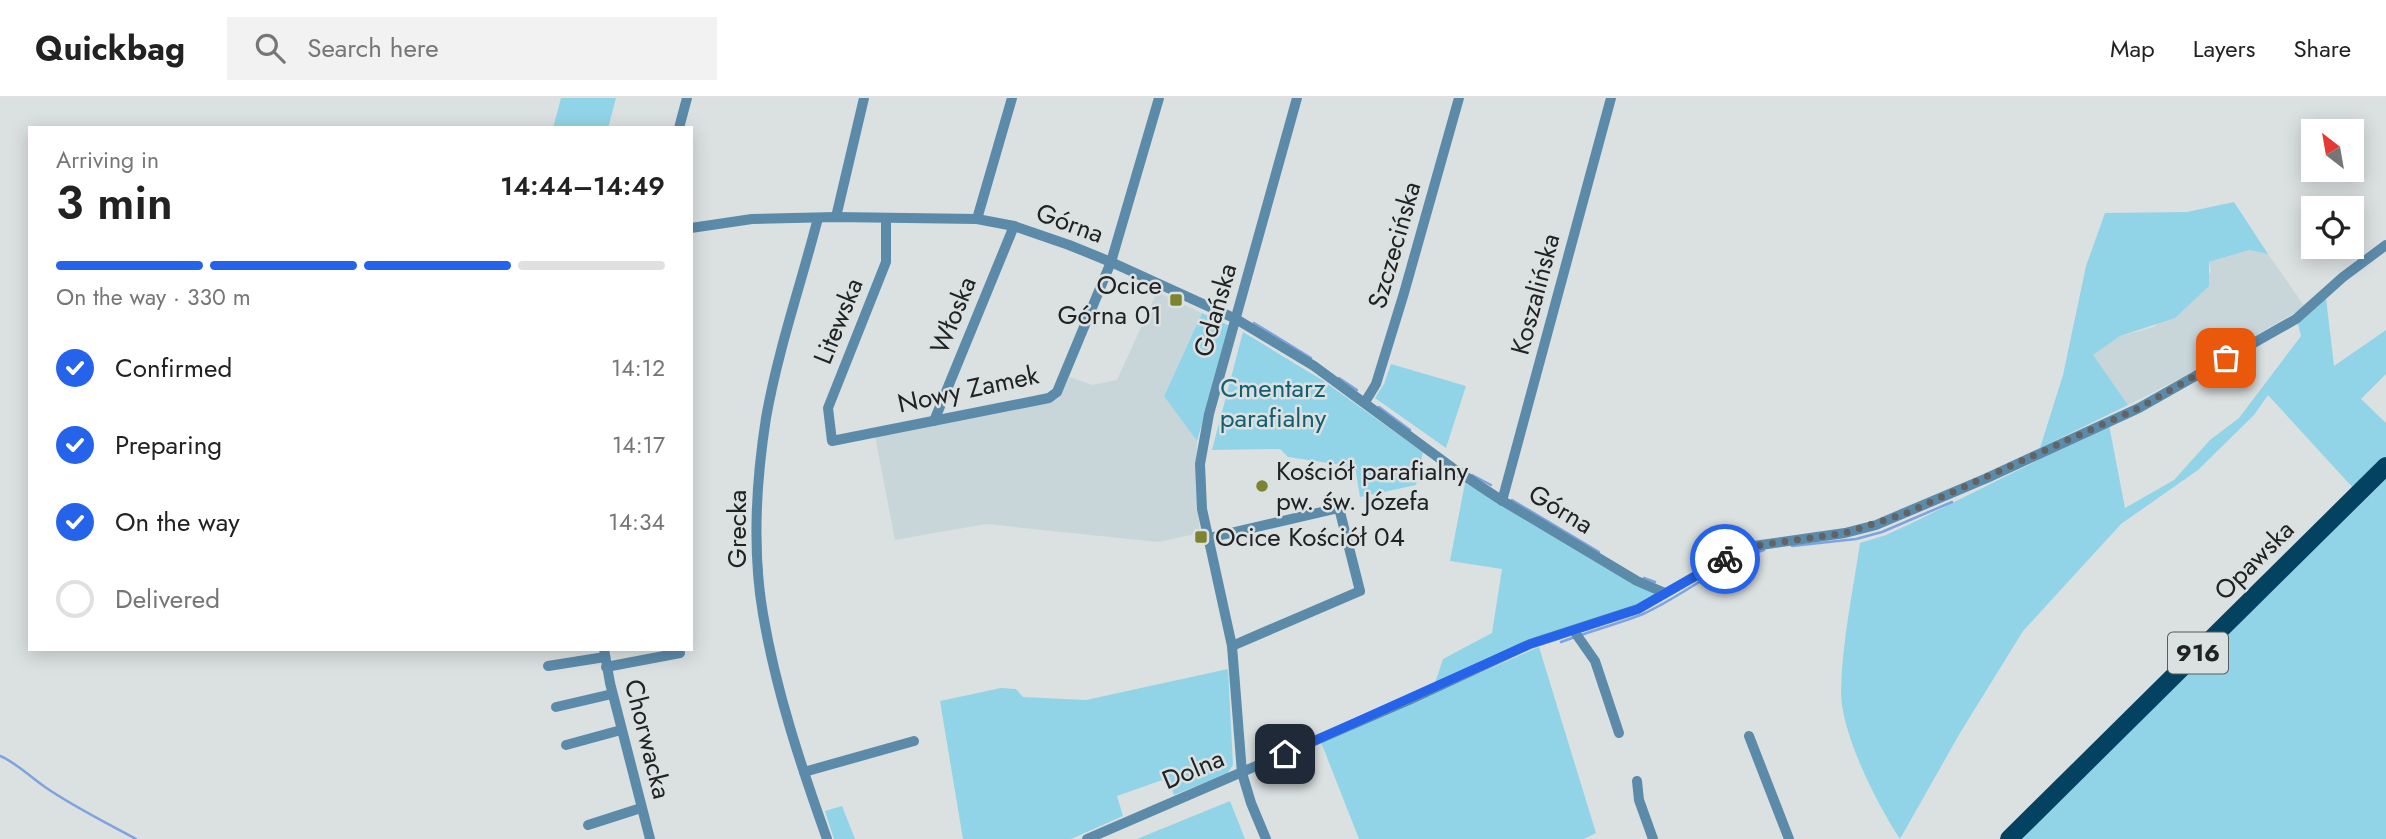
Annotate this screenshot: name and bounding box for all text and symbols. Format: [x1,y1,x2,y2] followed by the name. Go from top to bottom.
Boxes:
[227,17,717,80] search box
[35,25,185,72] text: Quickbag
[251,29,289,67] icon: search
[307,29,439,67] text: Search here
[2110,31,2155,66] text: Map
[2193,31,2255,66] text: Layers
[2293,31,2351,66] text: Share
[2301,119,2364,182] north arrow
[2301,119,2364,259] map controls
[56,143,159,177] text: Arriving in
[500,167,665,205] text: 14:44–14:49
[56,170,173,236] text: 3 min
[1358,177,1430,313] street label: Szczecińska
[1031,193,1109,253] street label: Górna
[2301,196,2364,259] button: locate
[1501,229,1569,359] street label: Koszalińska
[1184,259,1246,361] street label: Gdańska
[1057,266,1162,334] place label: Ocice Górna 01
[920,271,986,359] street label: Włoska
[804,272,872,370] street label: Litewska
[56,280,251,314] text: On the way · 330 m
[1168,292,1184,308] marker: Ocice Górna 01
[2196,328,2256,388] pin
[2207,339,2245,377] icon: bag
[56,349,94,387] icon: check
[115,349,232,387] text: Confirmed
[611,351,665,385] text: 14:12
[894,355,1043,422] street label: Nowy Zamek
[1220,369,1327,437] park label: Cmentarz parafialny
[56,426,94,464] icon: check
[115,426,222,464] text: Preparing
[612,428,665,462] text: 14:17
[1276,452,1469,520] place label: Kościół parafialny pw. św. Józefa
[1521,475,1601,543] street label: Górna
[1254,478,1270,494] marker: Kościół parafialny pw. św. Józefa
[718,490,756,568] street label: Grecka
[56,503,94,541] icon: check
[115,503,240,541] text: On the way
[608,505,665,539] text: 14:34
[2205,511,2303,609] street label: Opawska
[1215,518,1405,556] place label: Ocice Kościół 04
[1690,524,1760,594] courier
[1193,529,1209,545] marker: Ocice Kościół 04
[1706,540,1744,578] icon: bike
[115,580,220,618] text: Delivered
[2168,632,2228,674] road number: 916
[615,675,681,803] street label: Chorwacka
[1255,724,1315,784] pin
[1266,735,1304,773] icon: home
[1156,739,1230,799] street label: Dolna

